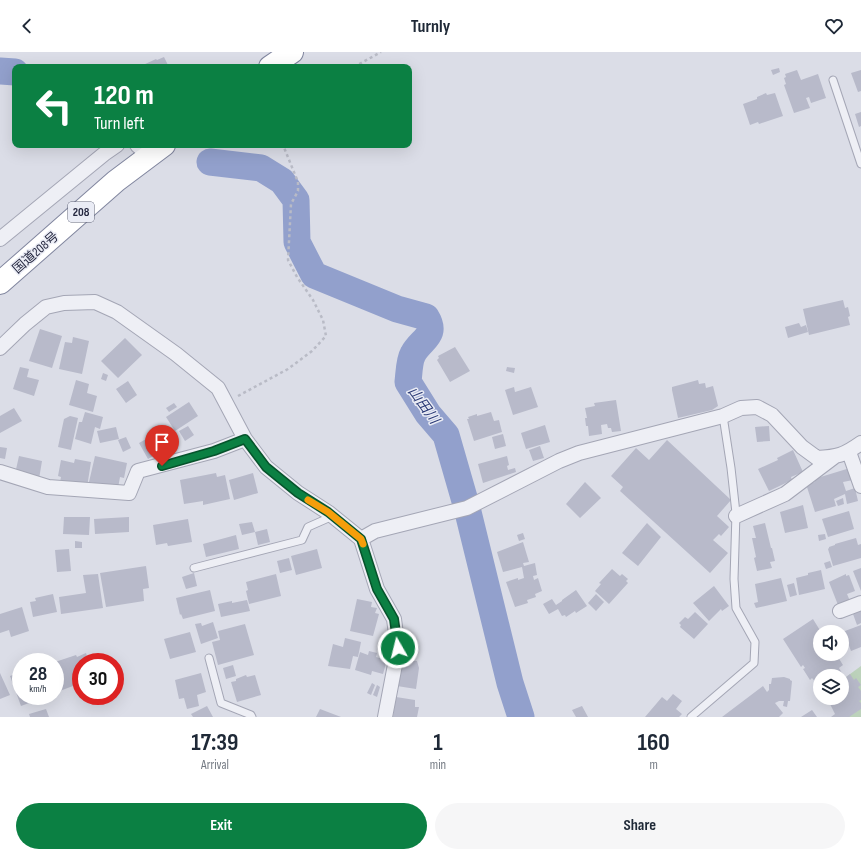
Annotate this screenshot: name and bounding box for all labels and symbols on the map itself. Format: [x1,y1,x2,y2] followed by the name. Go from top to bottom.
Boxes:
[68,202,94,222] road number: 208
[9,228,62,277] street label: 国道208号
[404,383,444,429] water label: 山田川
[145,425,179,466] pin
[377,627,419,669] position arrow
[72,653,124,705] speed limit sign: 30

